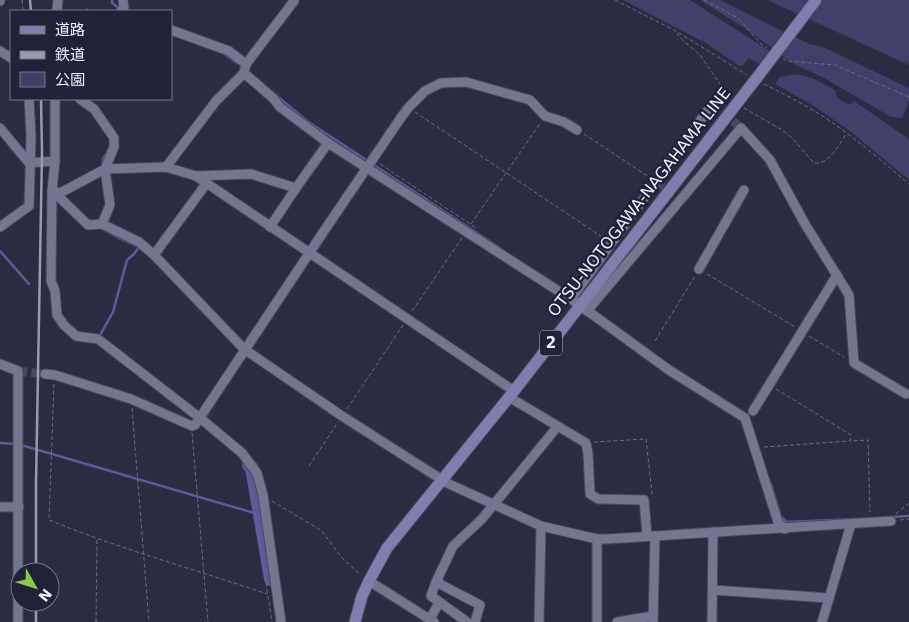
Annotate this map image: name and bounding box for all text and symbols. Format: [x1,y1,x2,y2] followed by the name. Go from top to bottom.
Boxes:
[10,10,172,100] legend
[55,21,85,39] text: 道路
[55,46,85,64] text: 鉄道
[55,71,85,89] text: 公園
[544,84,734,320] street label: OTSU-NOTOGAWA-NAGAHAMA LINE
[540,330,562,356] road number: 2
[10,562,60,612] north arrow
[35,586,55,605] text: N

